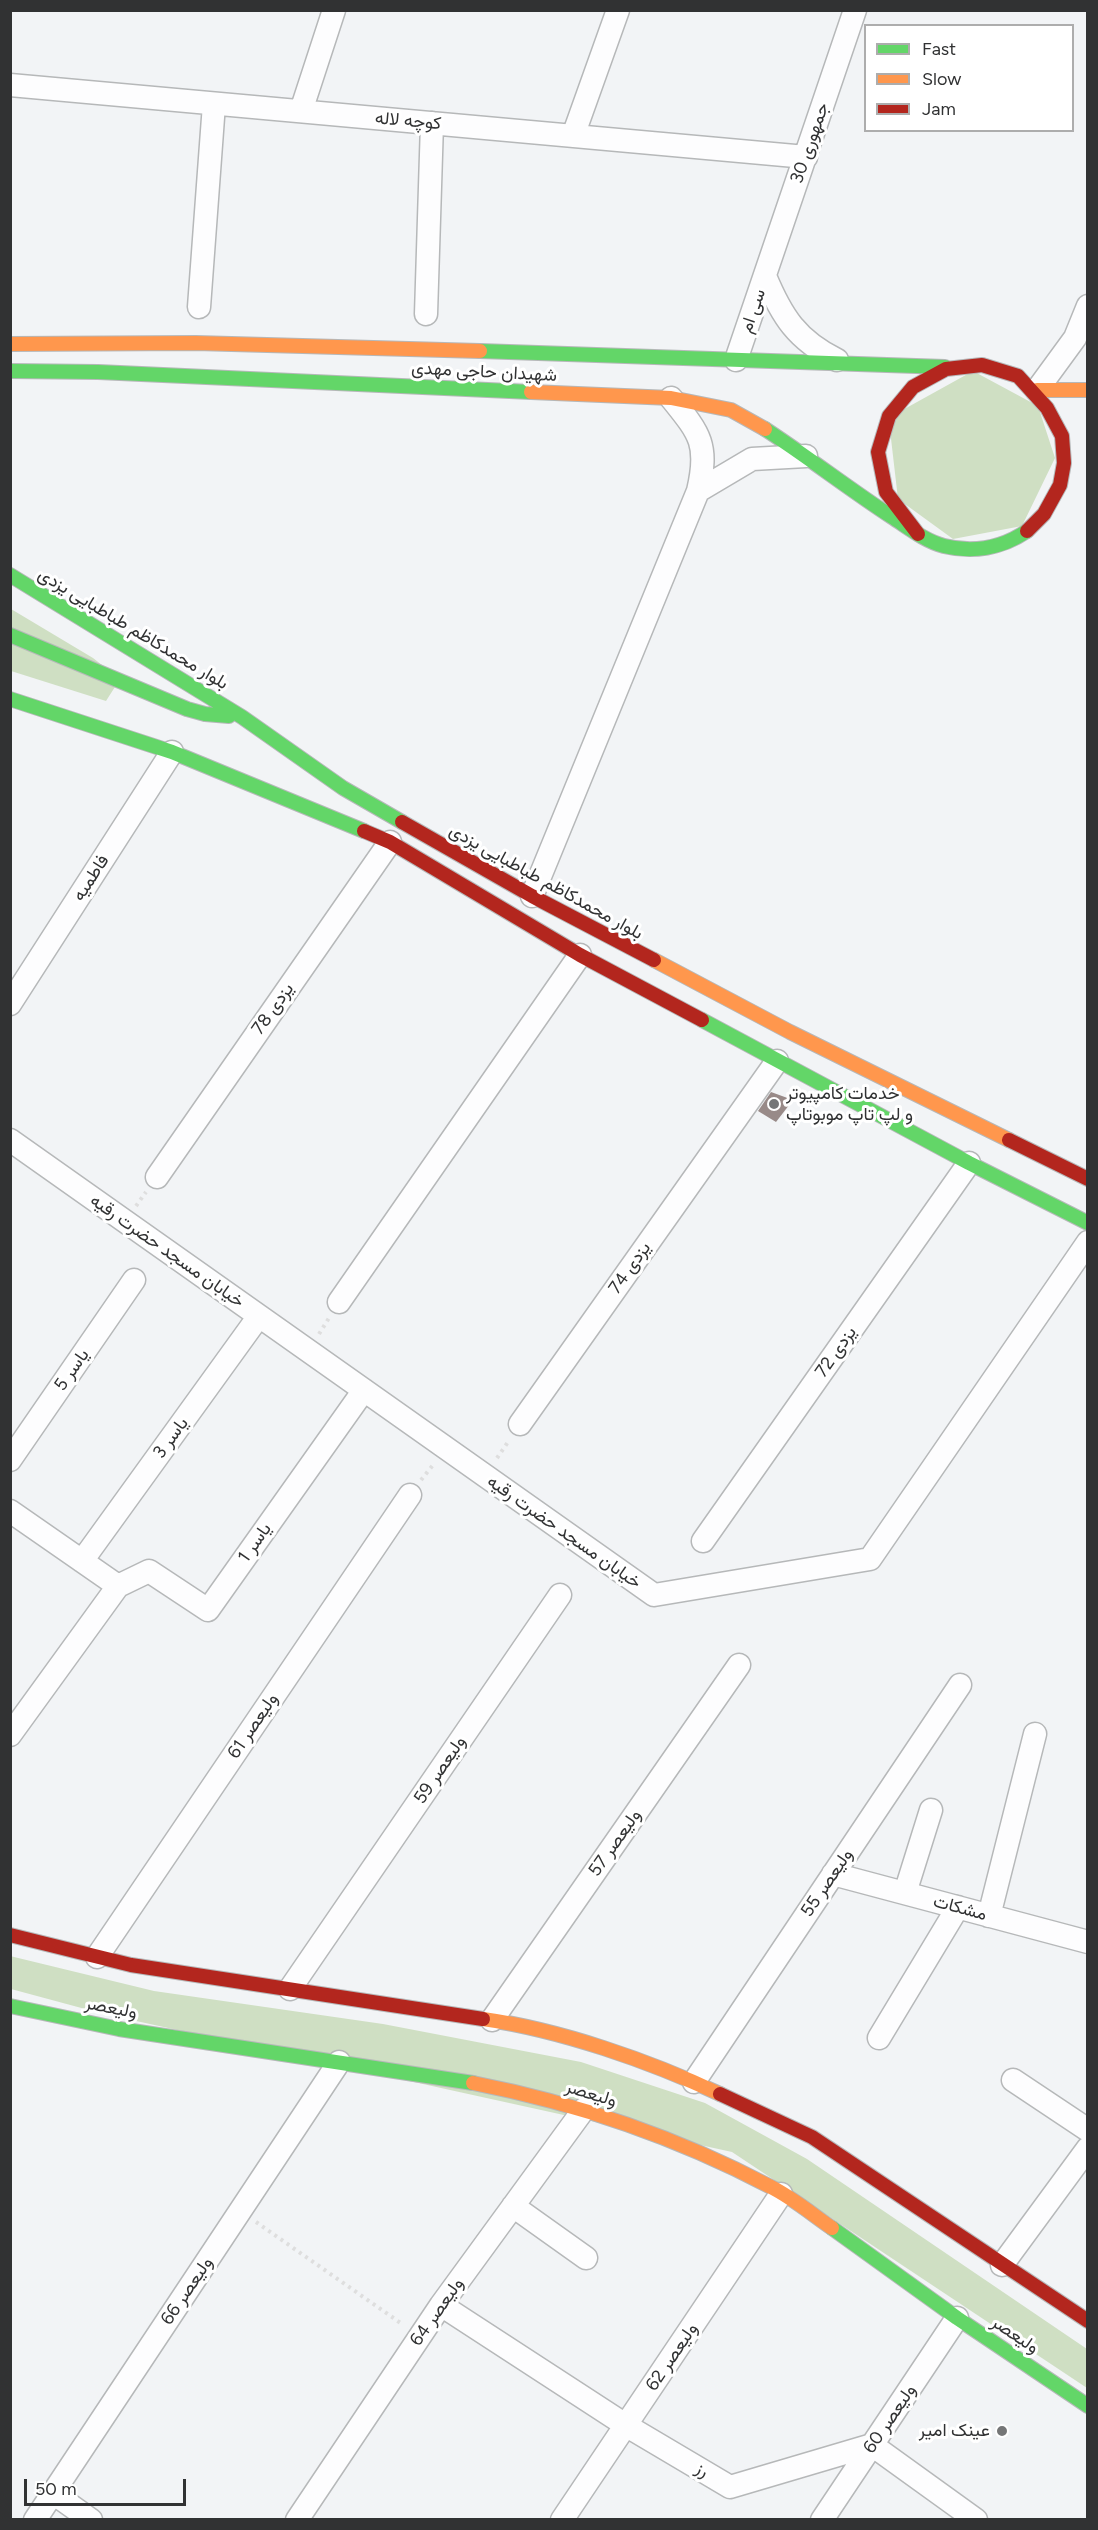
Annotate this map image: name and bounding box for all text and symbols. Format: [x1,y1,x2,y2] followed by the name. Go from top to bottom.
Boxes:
[864,24,1074,132] legend
[922,38,956,60] text: Fast
[922,68,961,90] text: Slow
[922,98,956,120] text: Jam
[786,100,834,186] street label: جمهوری 30
[374,107,442,135] street label: کوچه لاله
[735,286,771,336] street label: سی ام
[411,357,557,387] street label: شهیدان حاجی مهدی
[34,564,232,694] street label: بلوار محمدکاظم طباطبایی یزدی
[445,820,647,944] street label: بلوار محمدکاظم طباطبایی یزدی
[68,851,114,905] street label: فاطمیه
[247,979,299,1039] street label: یزدی 78
[786,1083,913,1126] place label: خدمات کامپیوتر و لپ تاپ موبوتاپ
[767,1097,781,1111] marker: خدمات کامپیوتر و لپ تاپ موبوتاپ
[86,1190,248,1312] street label: خیابان مسجد حضرت رقیه
[604,1238,656,1298] street label: یزدی 74
[811,1322,861,1382] street label: یزدی 72
[50,1345,94,1395] street label: یاسر 5
[149,1413,193,1463] street label: یاسر 3
[483,1471,645,1593] street label: خیابان مسجد حضرت رقیه
[234,1519,276,1567] street label: یاسر 1
[223,1689,283,1763] street label: ولیعصر 61
[409,1732,471,1808] street label: ولیعصر 59
[584,1805,646,1881] street label: ولیعصر 57
[796,1845,858,1921] street label: ولیعصر 55
[931,1891,989,1925] street label: مشکات
[83,1992,139,2024] street label: ولیعصر
[563,2076,619,2112] street label: ولیعصر
[156,2253,218,2329] street label: ولیعصر 66
[406,2274,468,2350] street label: ولیعصر 64
[987,2311,1043,2359] street label: ولیعصر
[641,2319,703,2395] street label: ولیعصر 62
[859,2380,921,2458] street label: ولیعصر 60
[919,2420,990,2442] place label: عینک امیر
[995,2424,1009,2438] marker: عینک امیر
[691,2458,713,2482] street label: رز
[27,2467,189,2505] scale bar
[35,2478,77,2500] text: 50 m

